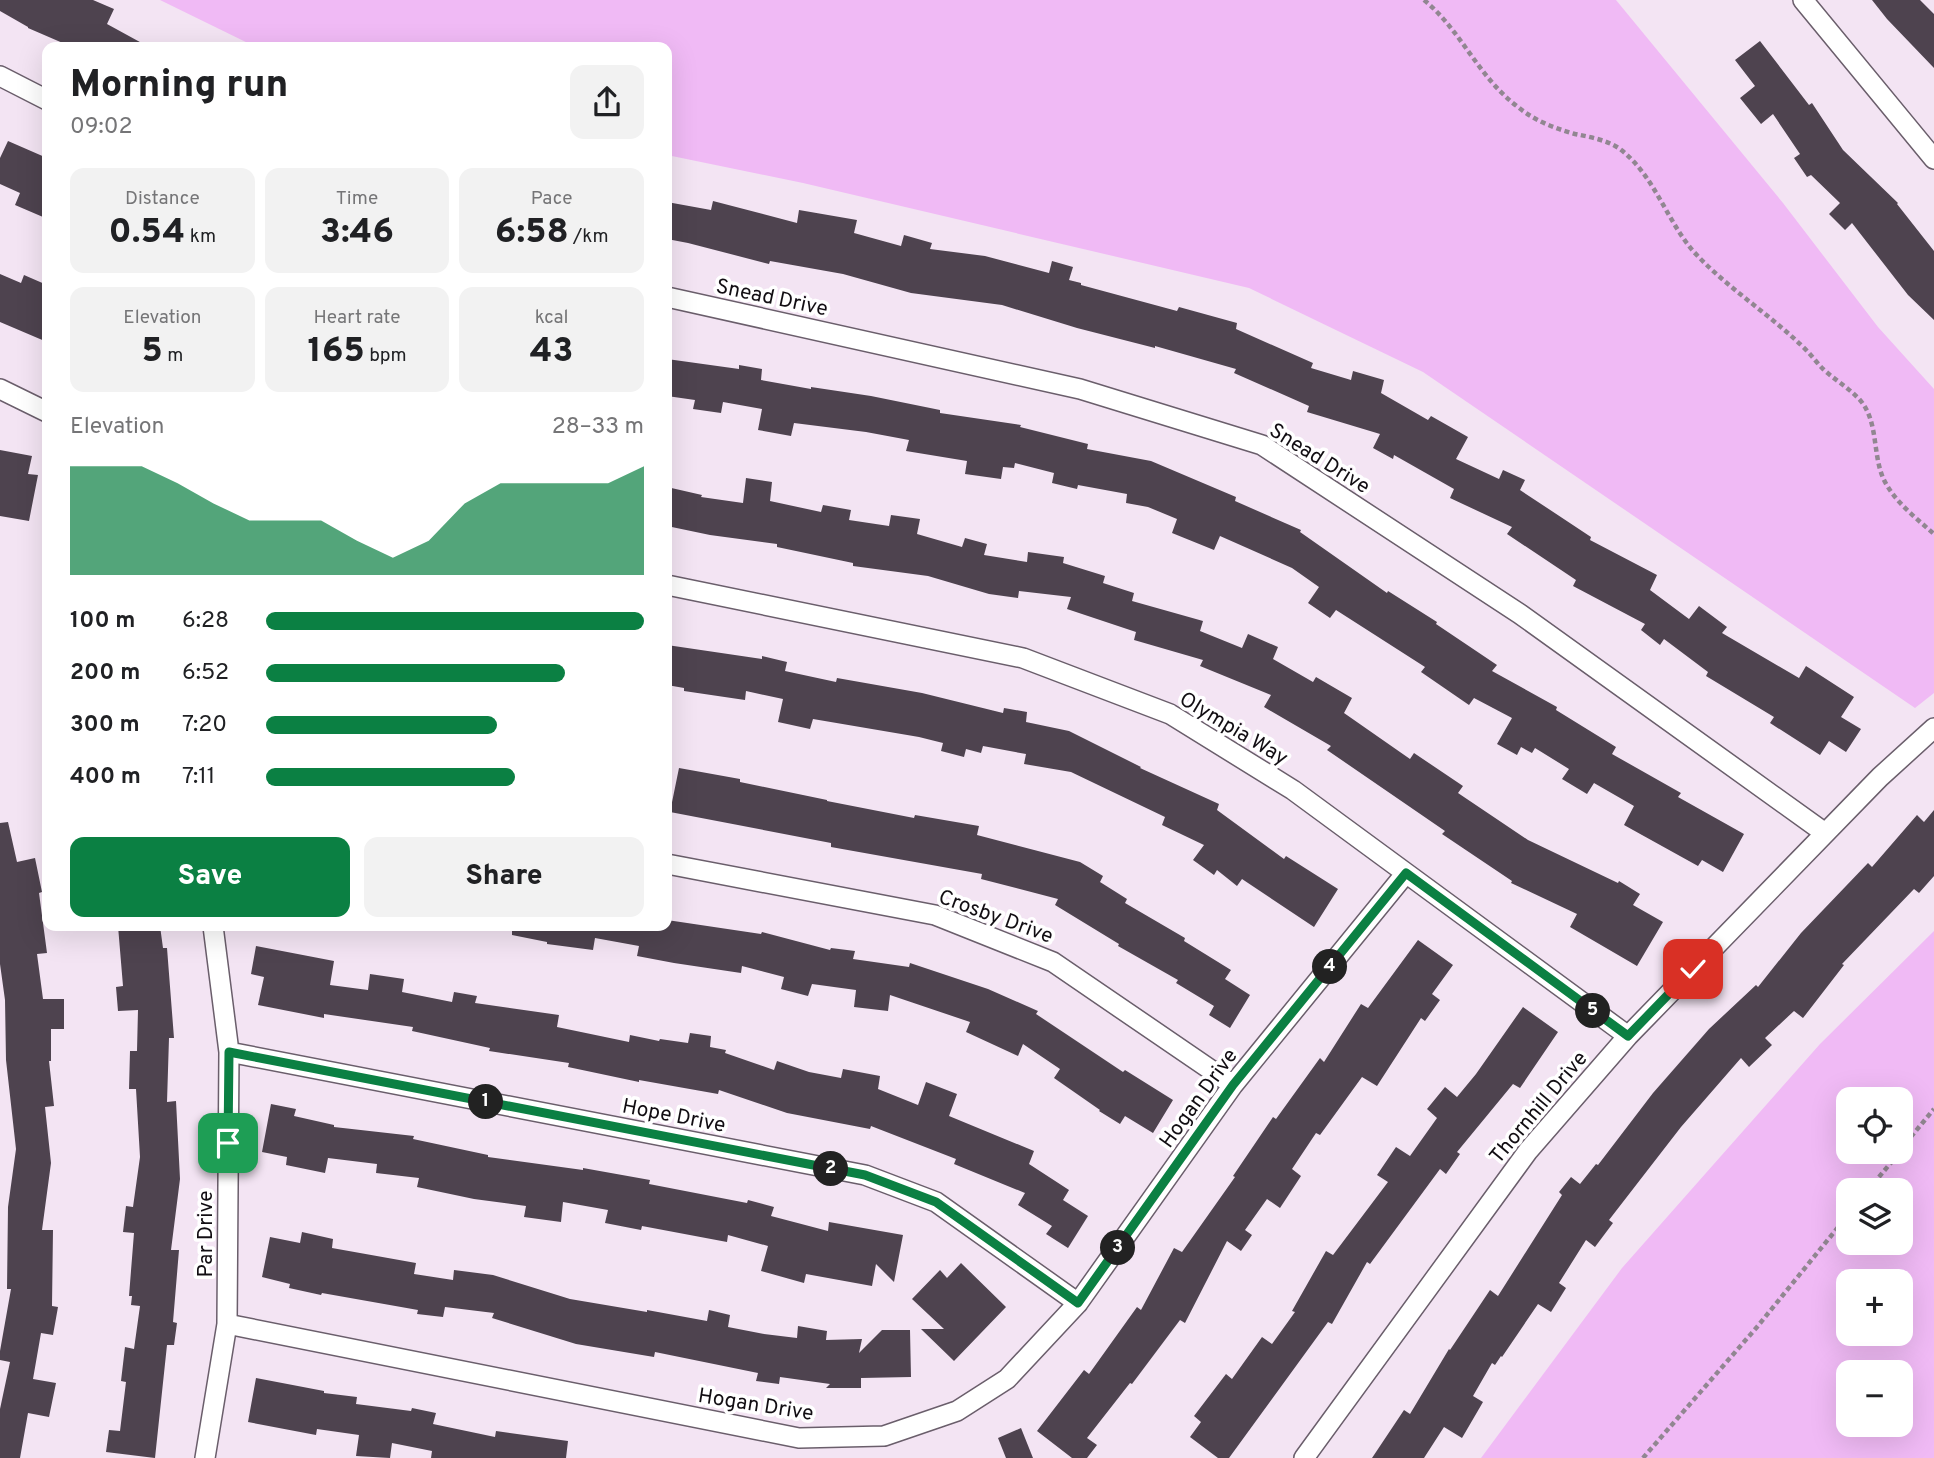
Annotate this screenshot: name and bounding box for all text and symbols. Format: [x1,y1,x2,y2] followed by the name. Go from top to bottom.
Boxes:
[70,62,288,111] text: Morning run
[570,65,644,139] button: share
[70,113,133,142] text: 09:02
[125,187,200,211] text: Distance
[336,187,378,211] text: Time
[531,187,573,211] text: Pace
[109,211,185,255] text: 0.54
[320,211,394,255] text: 3:46
[495,211,569,255] text: 6:58
[185,225,216,249] text: km
[569,225,609,249] text: /km
[713,273,830,323] street label: Snead Drive
[123,306,201,330] text: Elevation
[314,306,400,330] text: Heart rate
[535,306,569,330] text: kcal
[141,330,163,374] text: 5
[307,330,365,374] text: 165
[530,330,574,374] text: 43
[163,344,183,368] text: m
[365,344,407,368] text: bpm
[70,413,165,442] text: Elevation
[552,413,644,442] text: 28–33 m
[1264,418,1375,501] street label: Snead Drive
[70,607,135,636] text: 100 m
[182,607,229,636] text: 6:28
[70,659,140,688] text: 200 m
[182,659,229,688] text: 6:52
[1174,686,1293,772] street label: Olympia Way
[70,711,140,740] text: 300 m
[182,711,227,740] text: 7:20
[70,763,141,792] text: 400 m
[182,763,215,792] text: 7:11
[70,837,350,917] button: Save
[364,837,644,917] button: Share
[934,884,1057,951] street label: Crosby Drive
[1663,939,1723,999] pin
[1312,950,1348,984] pin: 4
[1674,950,1712,988] icon: check
[1323,954,1336,978] text: 4
[1576,993,1610,1028] pin: 5
[1587,998,1598,1022] text: 5
[1154,1044,1244,1154] street label: Hogan Drive
[1484,1046,1594,1170] street label: Thornhill Drive
[468,1084,504,1120] pin: 1
[1836,1087,1913,1437] map controls
[1836,1087,1913,1164] button: locate
[482,1089,489,1113] text: 1
[620,1093,728,1140] street label: Hope Drive
[198,1113,258,1173] pin
[209,1124,247,1162] icon: arrive
[814,1152,848,1186] pin: 2
[825,1156,836,1180] text: 2
[1836,1178,1913,1255] button: layers
[193,1191,220,1277] street label: Par Drive
[1100,1230,1136,1266] pin: 3
[1112,1235,1123,1259] text: 3
[1836,1269,1913,1346] button: +
[1836,1360,1913,1437] button: −
[696,1383,815,1428] street label: Hogan Drive

